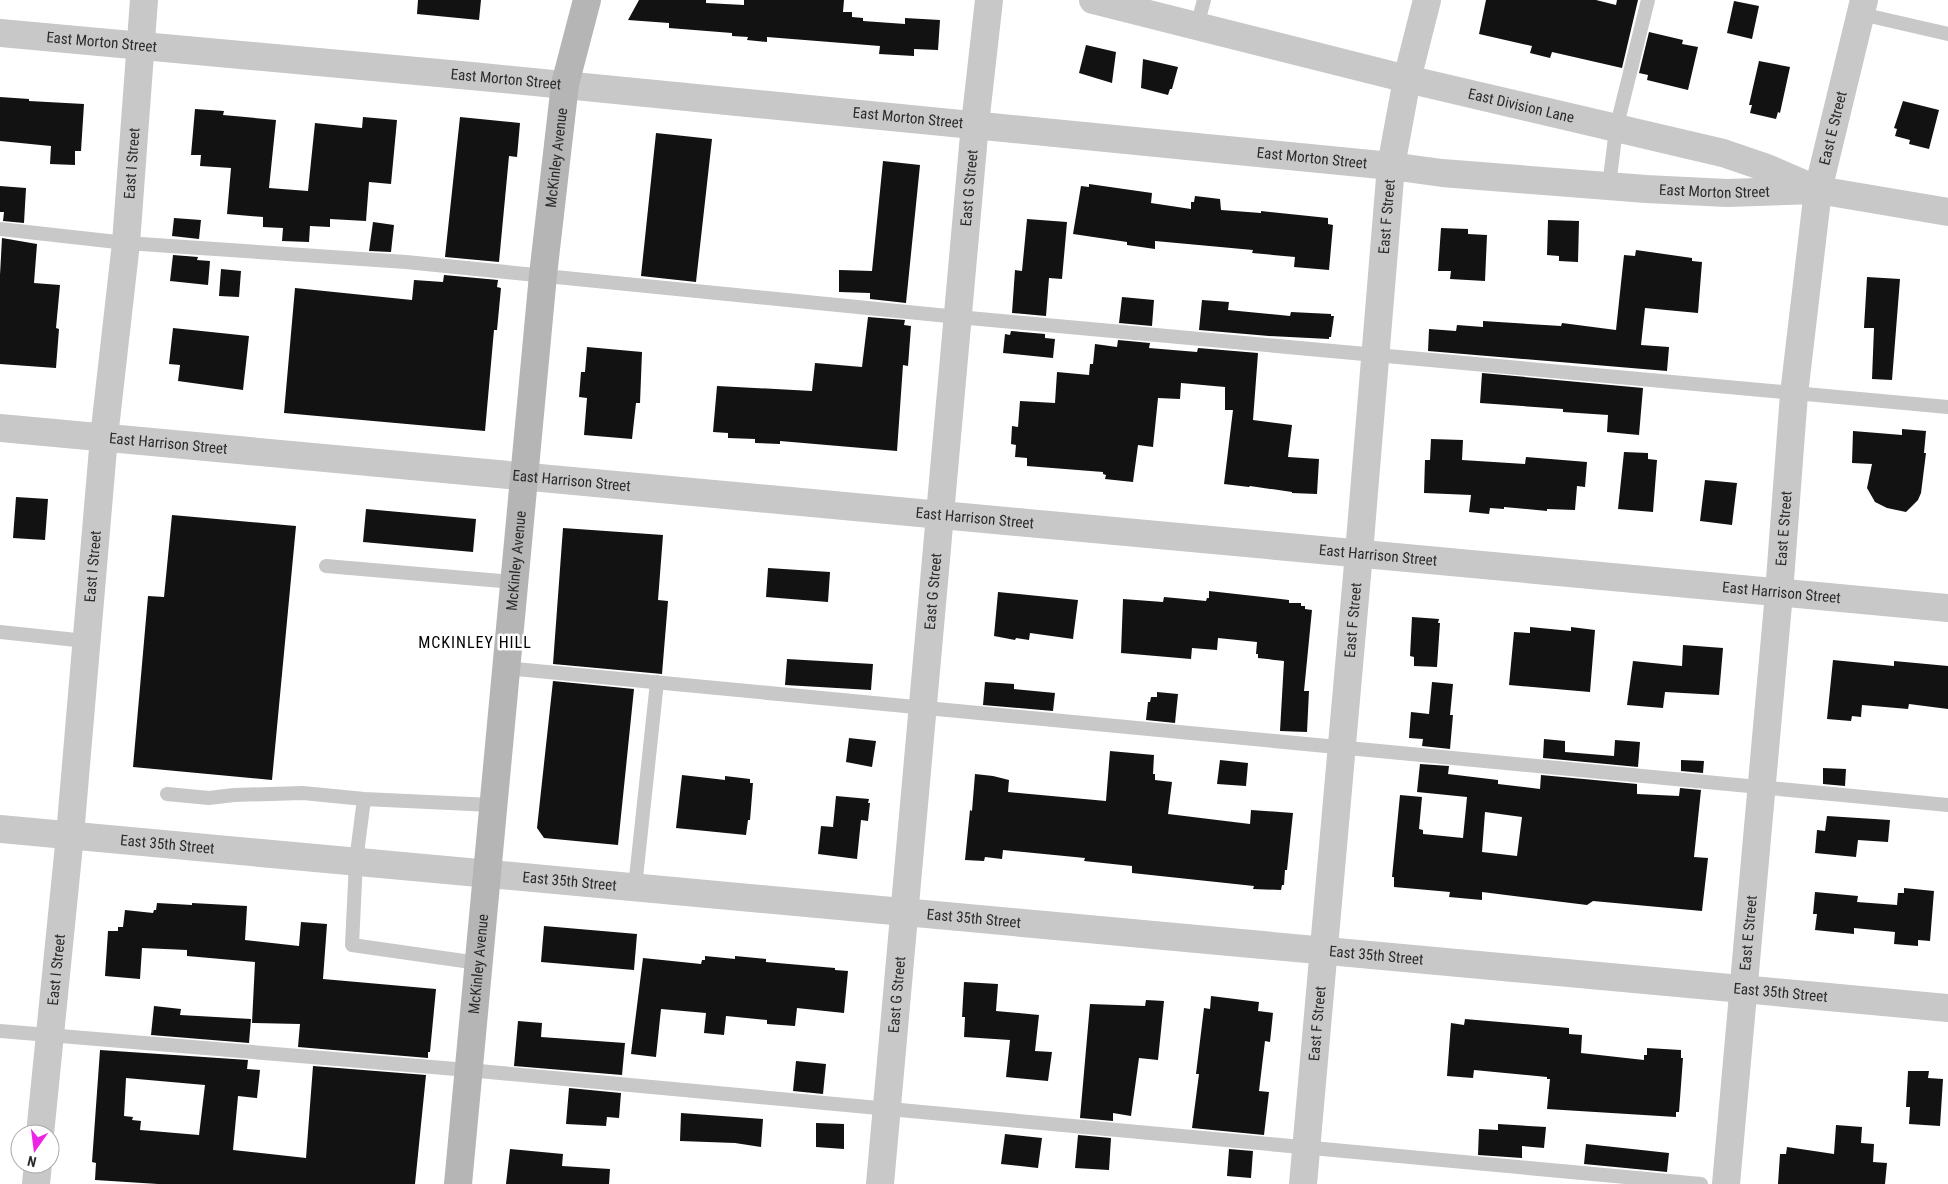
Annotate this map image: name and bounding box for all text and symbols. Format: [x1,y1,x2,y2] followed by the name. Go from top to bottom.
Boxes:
[46,28,158,56] street label: East Morton Street
[450,65,562,93] street label: East Morton Street
[1466,85,1576,127] street label: East Division Lane
[1815,89,1851,167] street label: East E Street
[852,104,964,132] street label: East Morton Street
[542,107,571,209] street label: McKinley Avenue
[120,127,144,200] street label: East I Street
[1256,144,1368,173] street label: East Morton Street
[957,149,982,227] street label: East G Street
[1375,178,1399,255] street label: East F Street
[1659,181,1770,202] street label: East Morton Street
[108,429,228,458] street label: East Harrison Street
[512,466,632,495] street label: East Harrison Street
[1772,490,1796,567] street label: East E Street
[915,504,1035,533] street label: East Harrison Street
[503,510,530,612] street label: McKinley Avenue
[81,530,105,603] street label: East I Street
[1318,541,1438,570] street label: East Harrison Street
[921,552,946,630] street label: East G Street
[1721,578,1841,607] street label: East Harrison Street
[1341,582,1365,658] street label: East F Street
[418,633,532,652] district label: MCKINLEY HILL
[119,831,215,858] street label: East 35th Street
[522,868,618,895] street label: East 35th Street
[1736,895,1761,971] street label: East E Street
[926,905,1022,932] street label: East 35th Street
[465,913,492,1015] street label: McKinley Avenue
[44,933,69,1006] street label: East I Street
[1328,942,1424,969] street label: East 35th Street
[885,956,909,1034] street label: East G Street
[1733,979,1828,1006] street label: East 35th Street
[1305,985,1330,1062] street label: East F Street
[10,1124,60,1174] north arrow
[26,1153,38,1170] text: N

